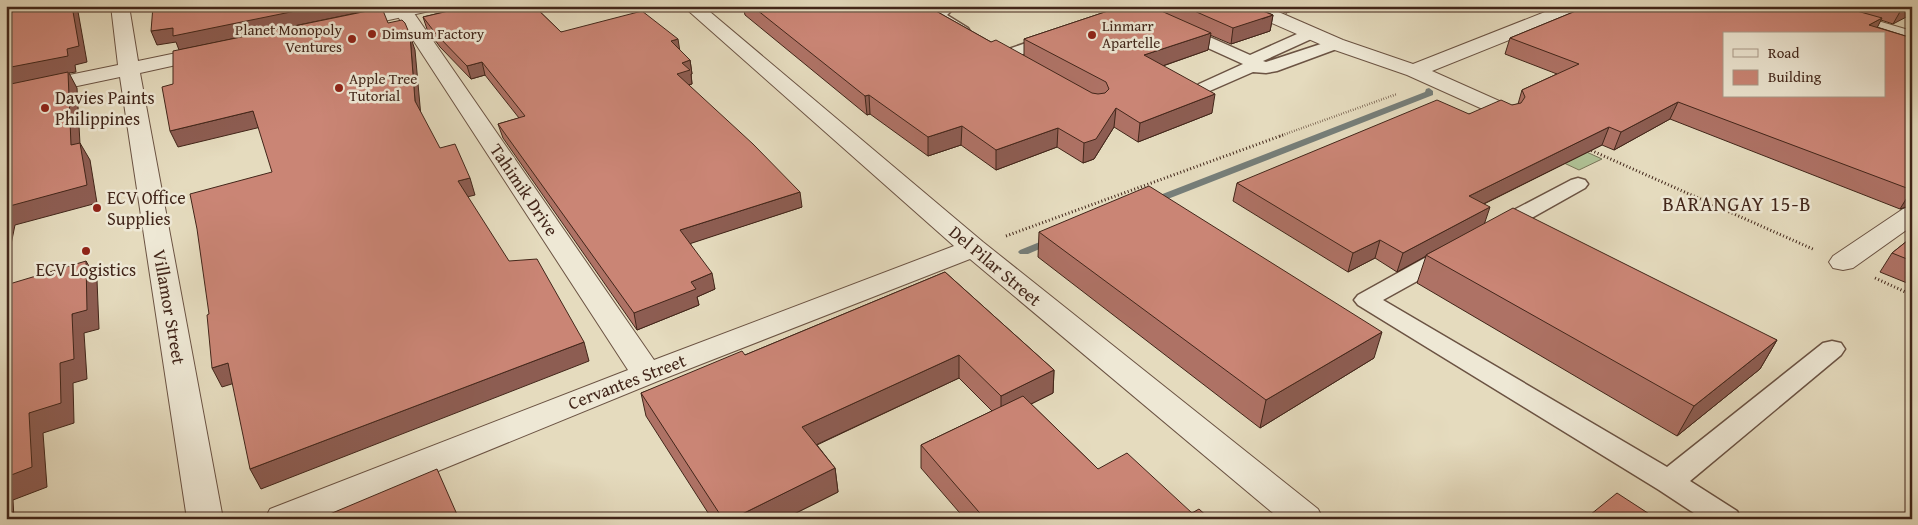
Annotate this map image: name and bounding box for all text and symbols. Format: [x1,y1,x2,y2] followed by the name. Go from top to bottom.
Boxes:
[1102,15,1160,53] place label: Linmarr Apartelle
[235,19,343,57] place label: Planet Monopoly Ventures
[382,23,485,44] place label: Dimsum Factory
[366,28,378,40] marker: Dimsum Factory
[1086,29,1098,41] marker: Linmarr Apartelle
[1723,32,1886,98] legend
[346,33,358,45] marker: Planet Monopoly Ventures
[1768,42,1799,63] text: Road
[1768,66,1822,87] text: Building
[349,68,417,106] place label: Apple Tree Tutorial
[333,82,345,94] marker: Apple Tree Tutorial
[55,84,155,132] place label: Davies Paints Philippines
[39,102,51,114] marker: Davies Paints Philippines
[483,138,565,241] street label: Tahimik Drive
[107,184,186,232] place label: ECV Office Supplies
[1662,189,1812,218] district label: BARANGAY 15-B
[91,202,103,214] marker: ECV Office Supplies
[943,219,1048,313] street label: Del Pilar Street
[80,245,92,257] marker: ECV Logistics
[146,247,193,367] street label: Villamor Street
[36,256,136,283] place label: ECV Logistics
[564,346,690,416] street label: Cervantes Street

